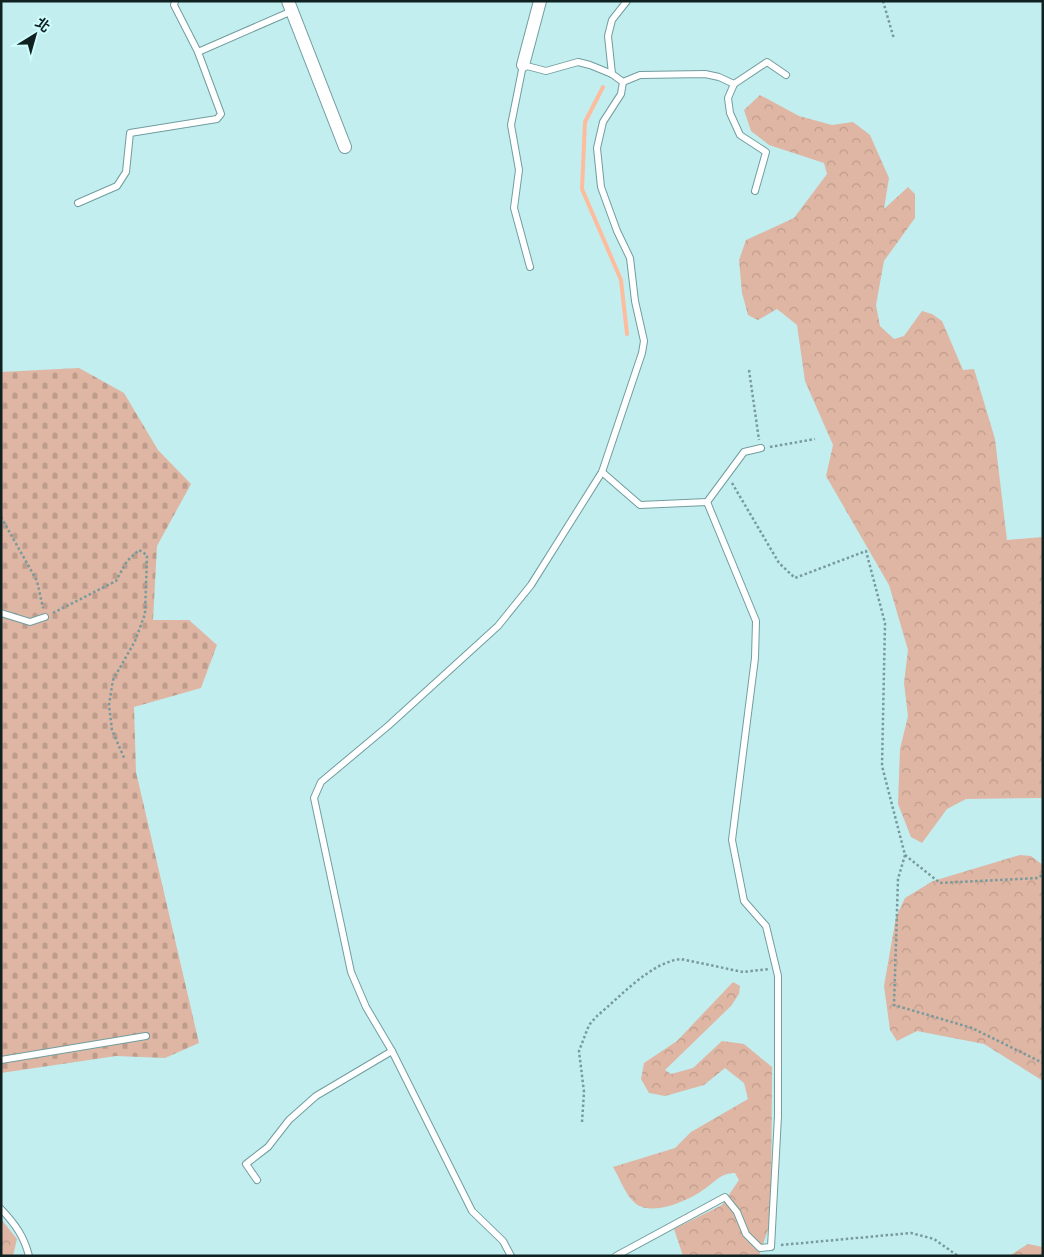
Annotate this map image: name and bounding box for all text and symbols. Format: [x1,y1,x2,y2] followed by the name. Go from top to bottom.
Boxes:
[10,10,60,60] north arrow
[32,14,53,36] text: 北

